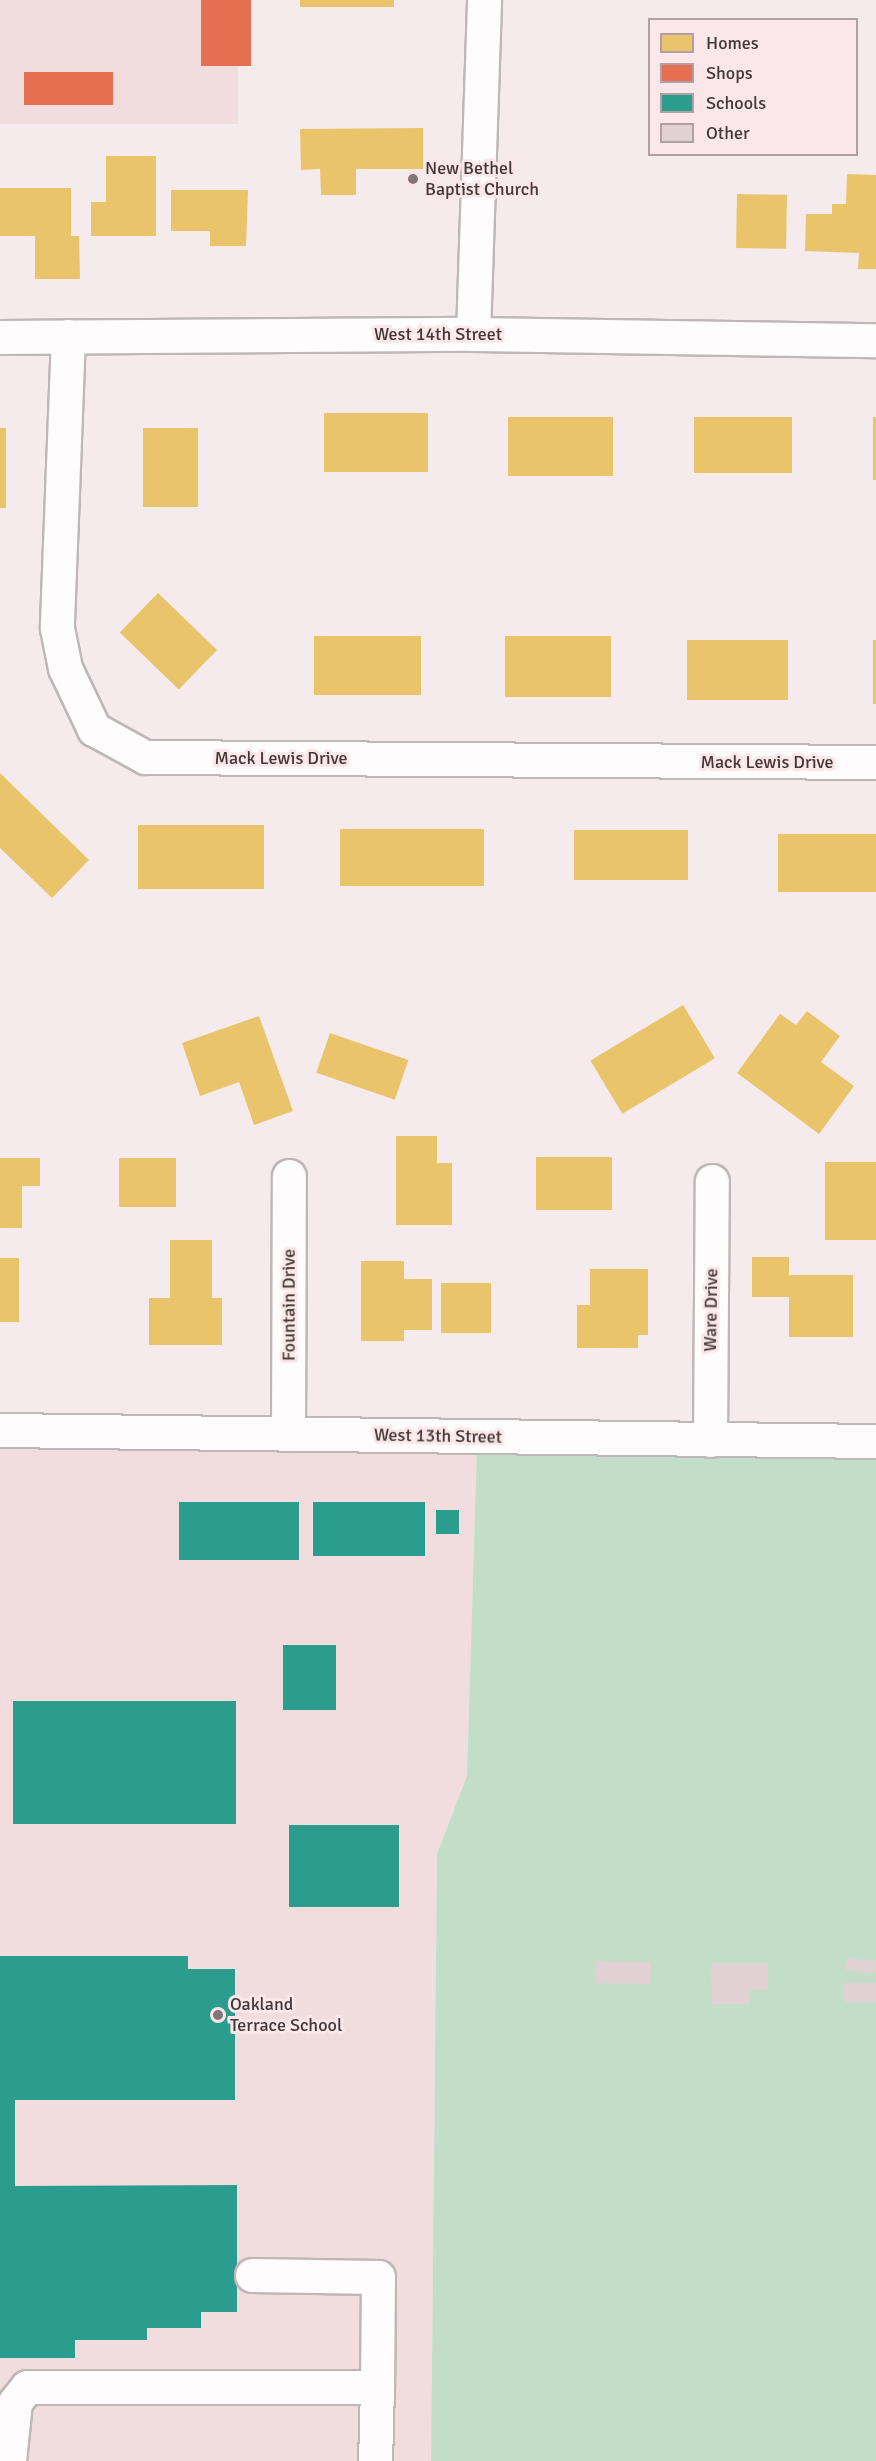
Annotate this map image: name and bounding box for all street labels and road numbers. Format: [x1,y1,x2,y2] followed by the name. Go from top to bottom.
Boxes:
[374,323,502,345] street label: West 14th Street
[215,747,347,769] street label: Mack Lewis Drive
[701,751,833,773] street label: Mack Lewis Drive
[278,1249,300,1361] street label: Fountain Drive
[699,1268,723,1352] street label: Ware Drive
[374,1424,502,1448] street label: West 13th Street

